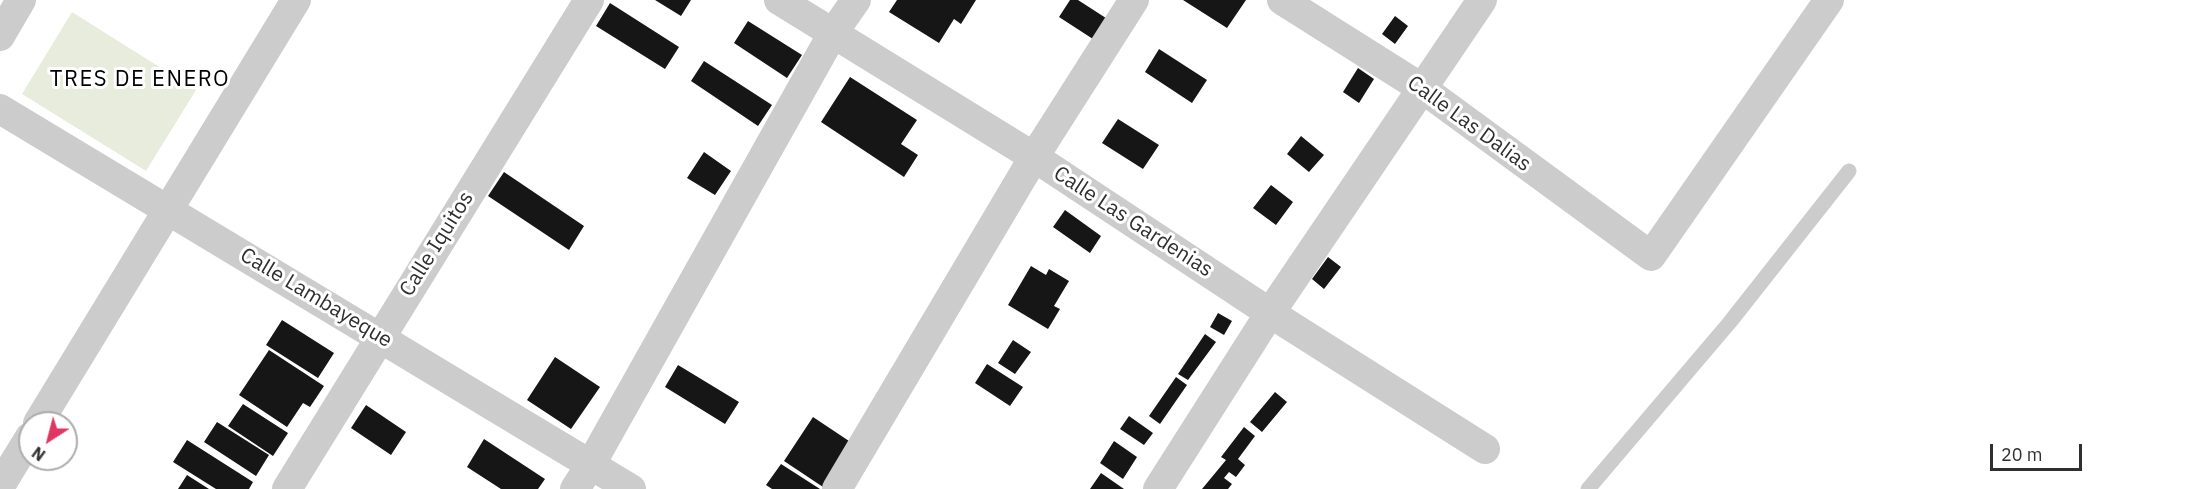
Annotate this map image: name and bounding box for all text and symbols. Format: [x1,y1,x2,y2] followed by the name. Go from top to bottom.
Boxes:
[50,67,230,93] district label: TRES DE ENERO
[1402,71,1536,177] street label: Calle Las Dalias
[1049,161,1217,283] street label: Calle Las Gardenias
[395,187,479,301] street label: Calle Iquitos
[235,243,397,353] street label: Calle Lambayeque
[18,411,78,471] north arrow
[1993,432,2084,470] scale bar
[28,442,49,465] text: N
[2001,443,2043,466] text: 20 m

